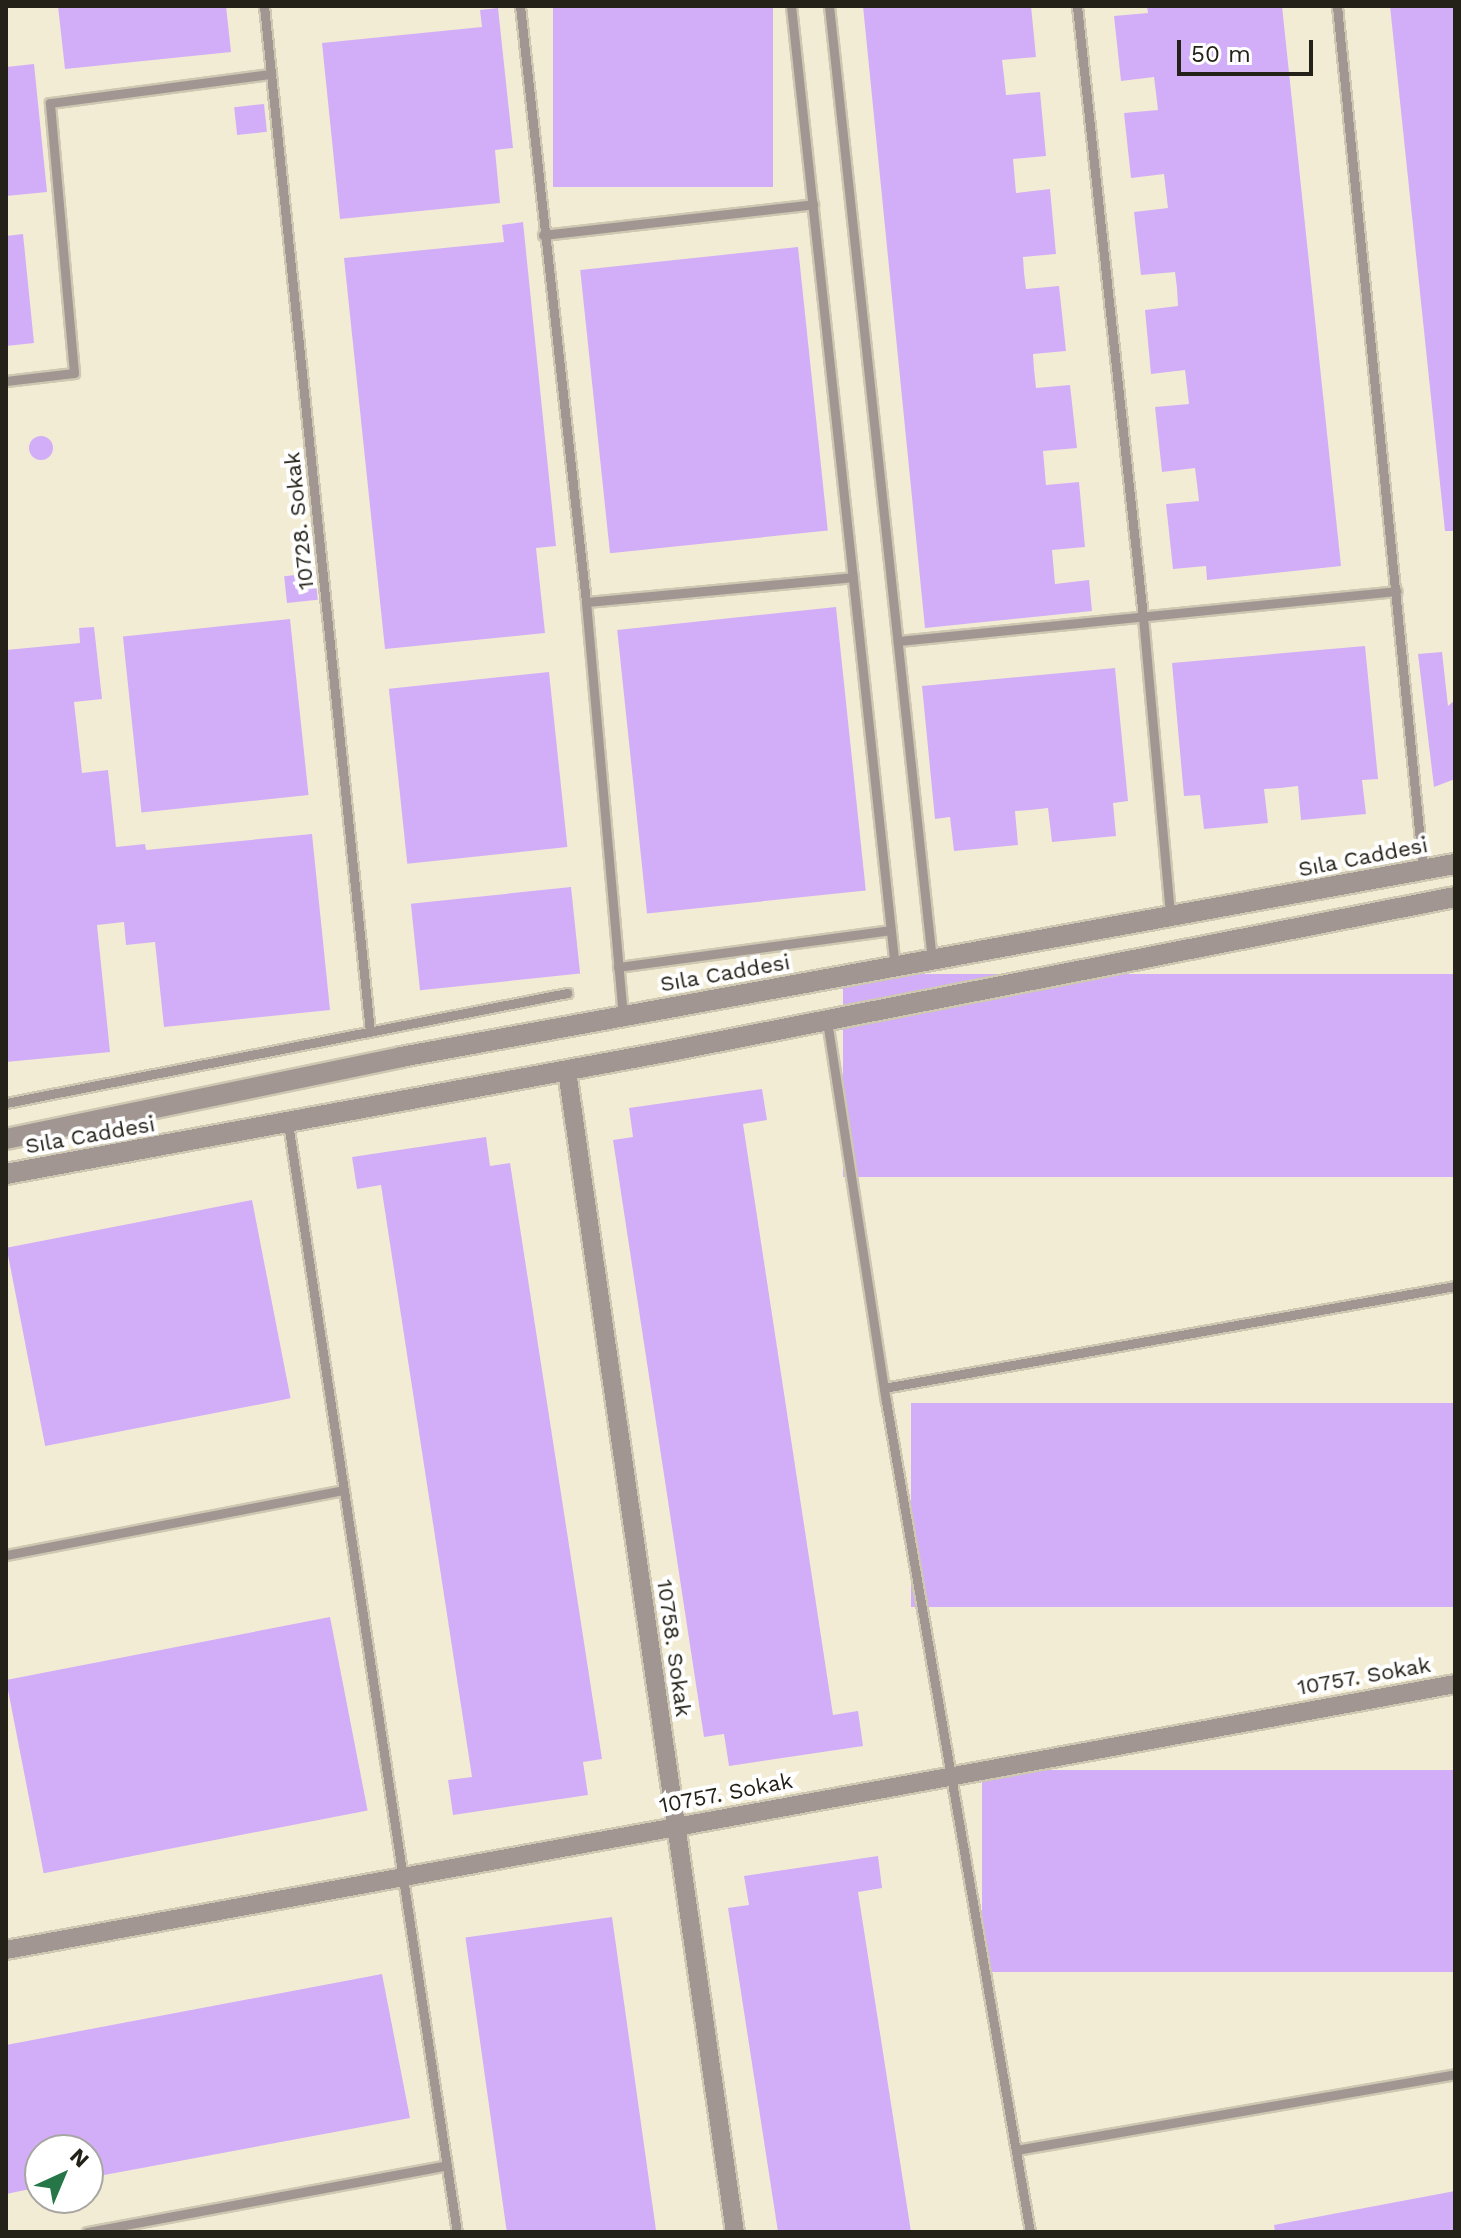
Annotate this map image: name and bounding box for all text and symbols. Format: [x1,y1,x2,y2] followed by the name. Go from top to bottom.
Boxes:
[1181,24,1317,74] scale bar
[1191,40,1251,68] text: 50 m
[279,451,319,591] street label: 10728. Sokak
[1296,831,1430,883] street label: Sıla Caddesi
[658,949,792,997] street label: Sıla Caddesi
[23,1111,157,1159] street label: Sıla Caddesi
[651,1578,697,1718] street label: 10758. Sokak
[1295,1651,1433,1701] street label: 10757. Sokak
[657,1767,795,1819] street label: 10757. Sokak
[24,2134,104,2214] north arrow
[65,2143,94,2172] text: N

